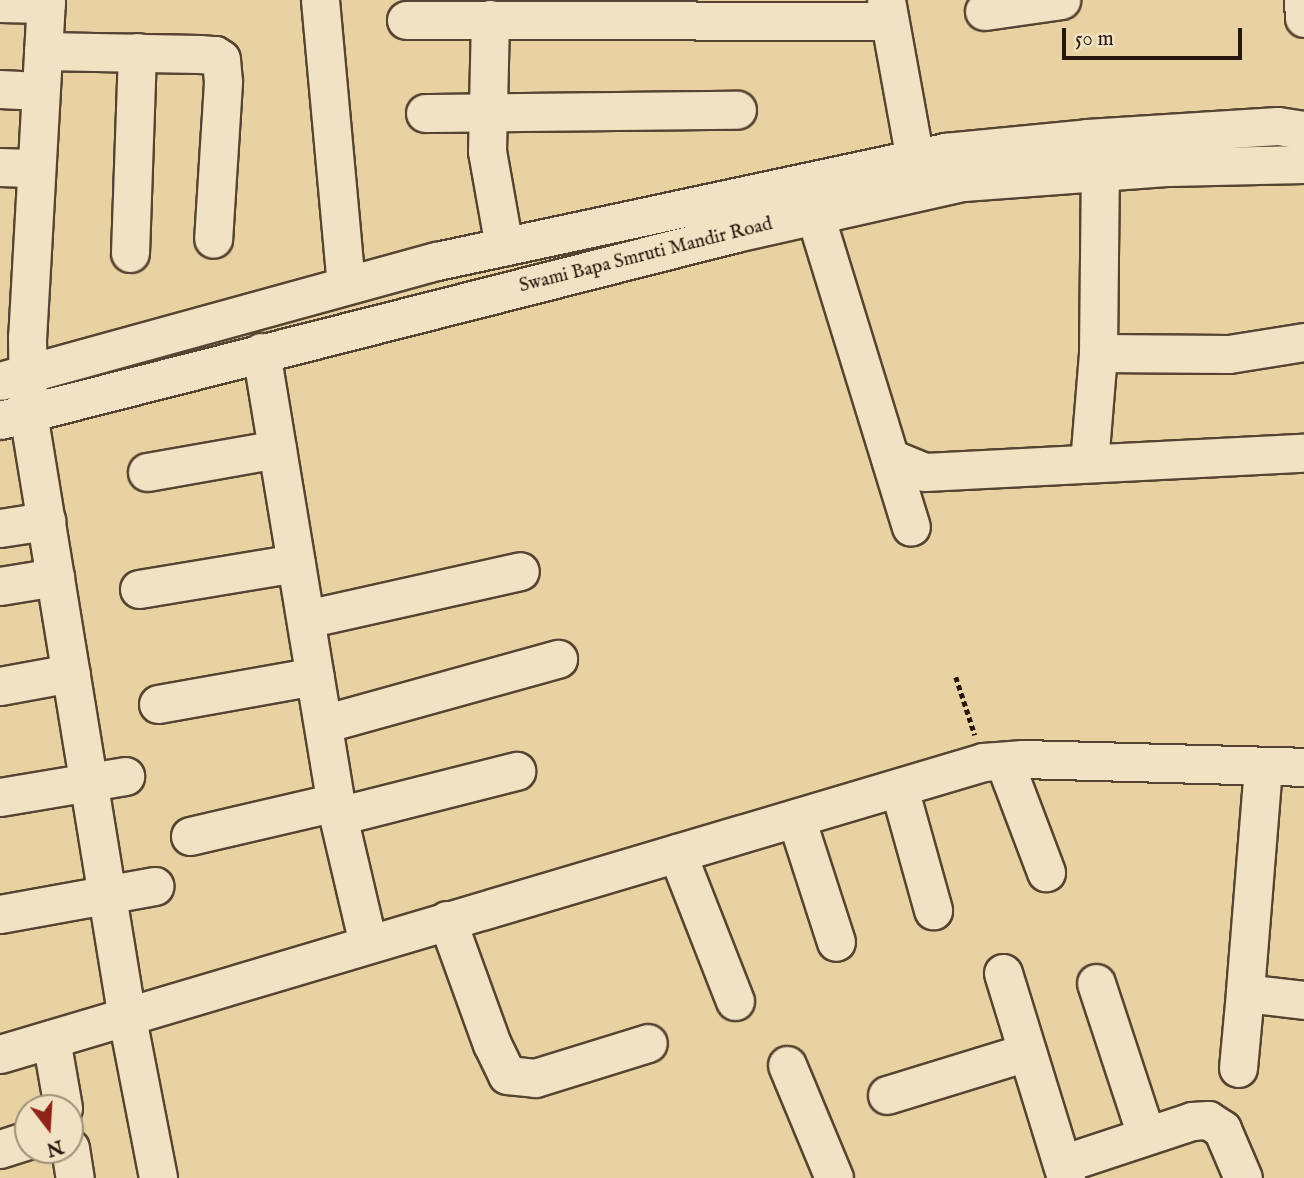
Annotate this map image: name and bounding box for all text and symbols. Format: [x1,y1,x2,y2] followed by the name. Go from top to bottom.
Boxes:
[1066,14,1246,58] scale bar
[1075,26,1114,53] text: 50 m
[517,213,775,299] street label: Swami Bapa Smruti Mandir Road
[14,1094,84,1164] north arrow
[43,1133,66,1161] text: N

